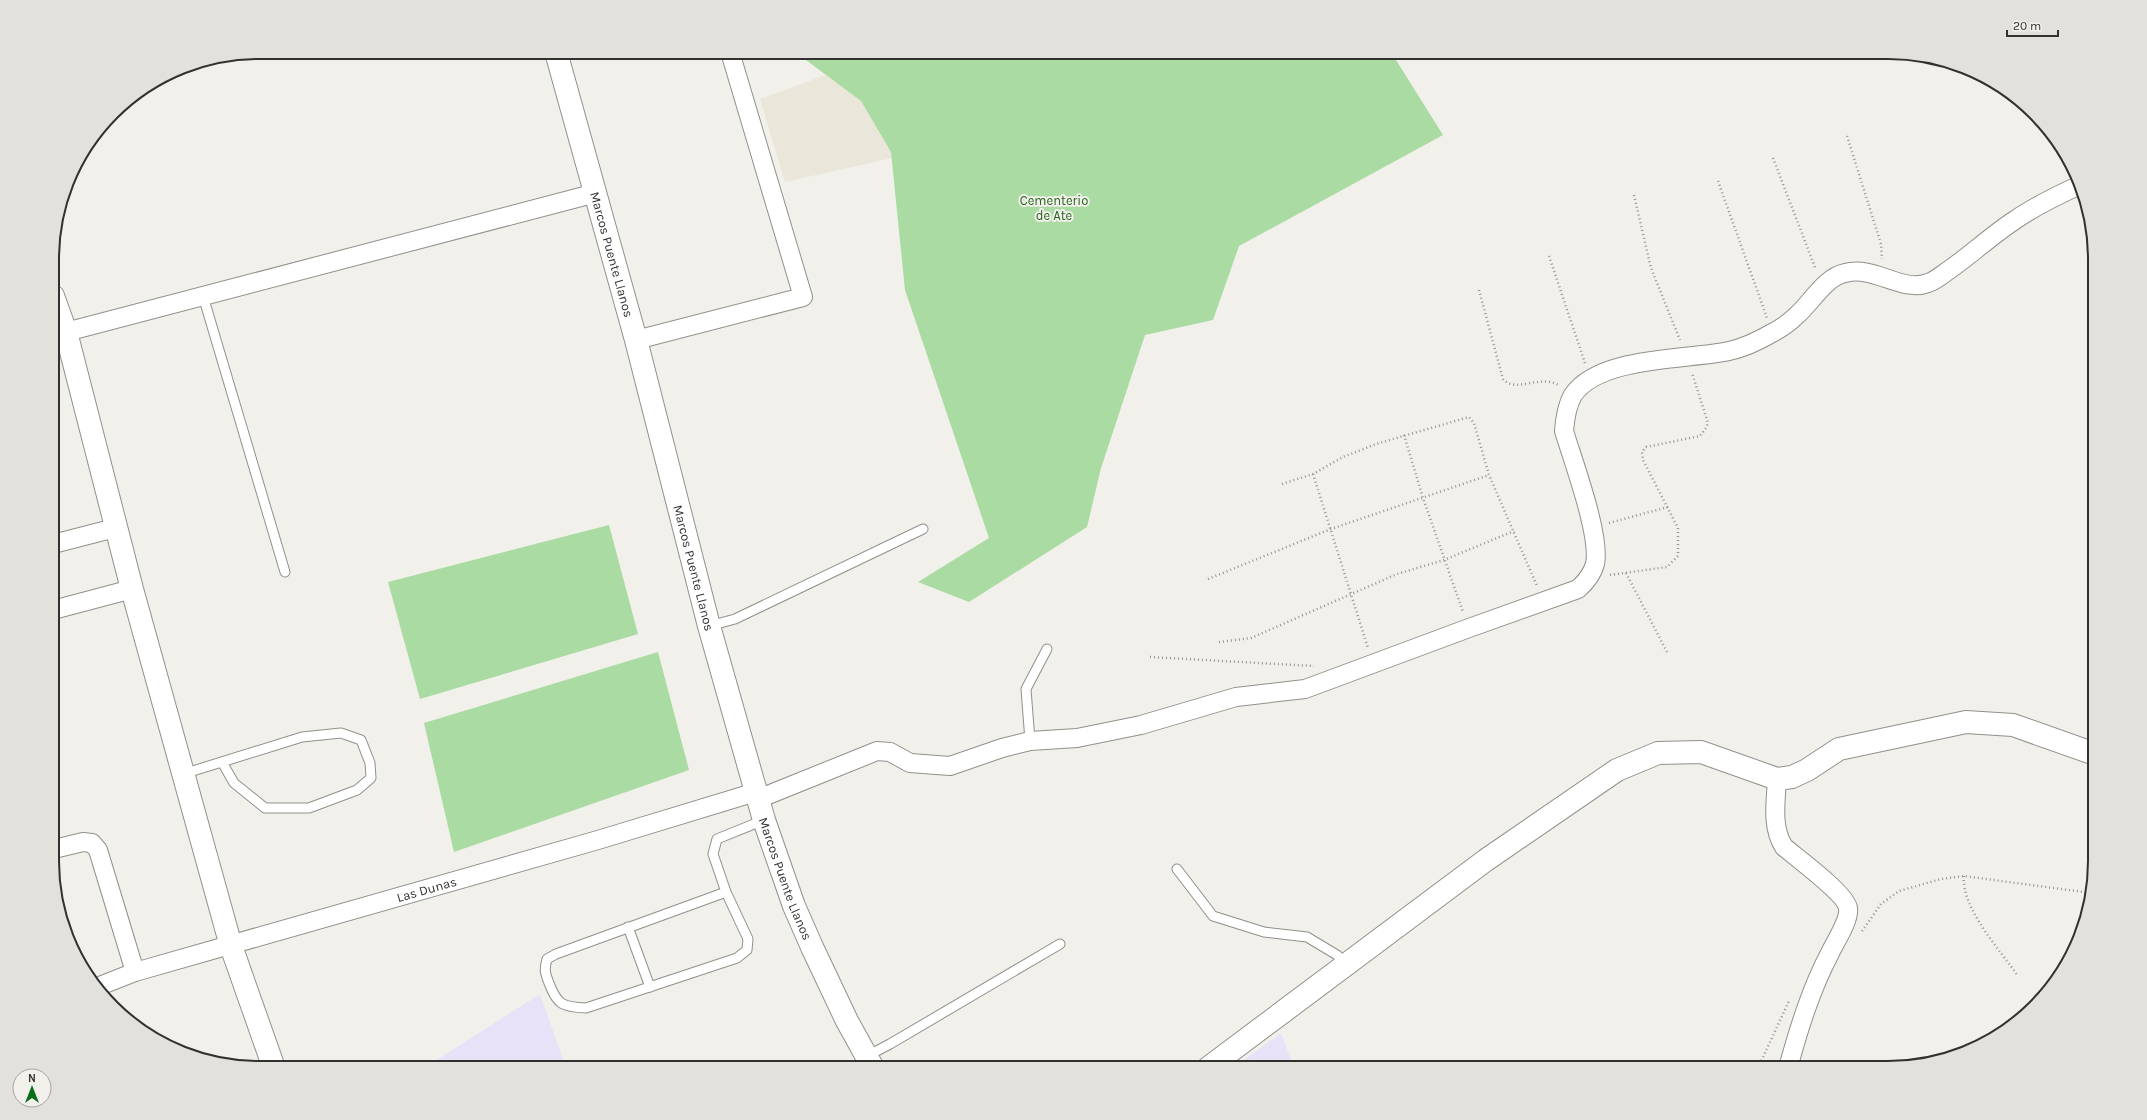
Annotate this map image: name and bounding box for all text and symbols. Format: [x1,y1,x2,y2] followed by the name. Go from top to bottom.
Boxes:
[2007,12,2058,38] scale bar
[2013,19,2041,33] text: 20 m
[587,190,636,319] street label: Marcos Puente Llanos
[1020,193,1088,223] park label: Cementerio de Ate
[670,503,717,633] street label: Marcos Puente Llanos
[756,815,815,942] street label: Marcos Puente Llanos
[395,874,458,905] street label: Las Dunas
[12,1068,52,1108] north arrow
[28,1072,36,1085] text: N

